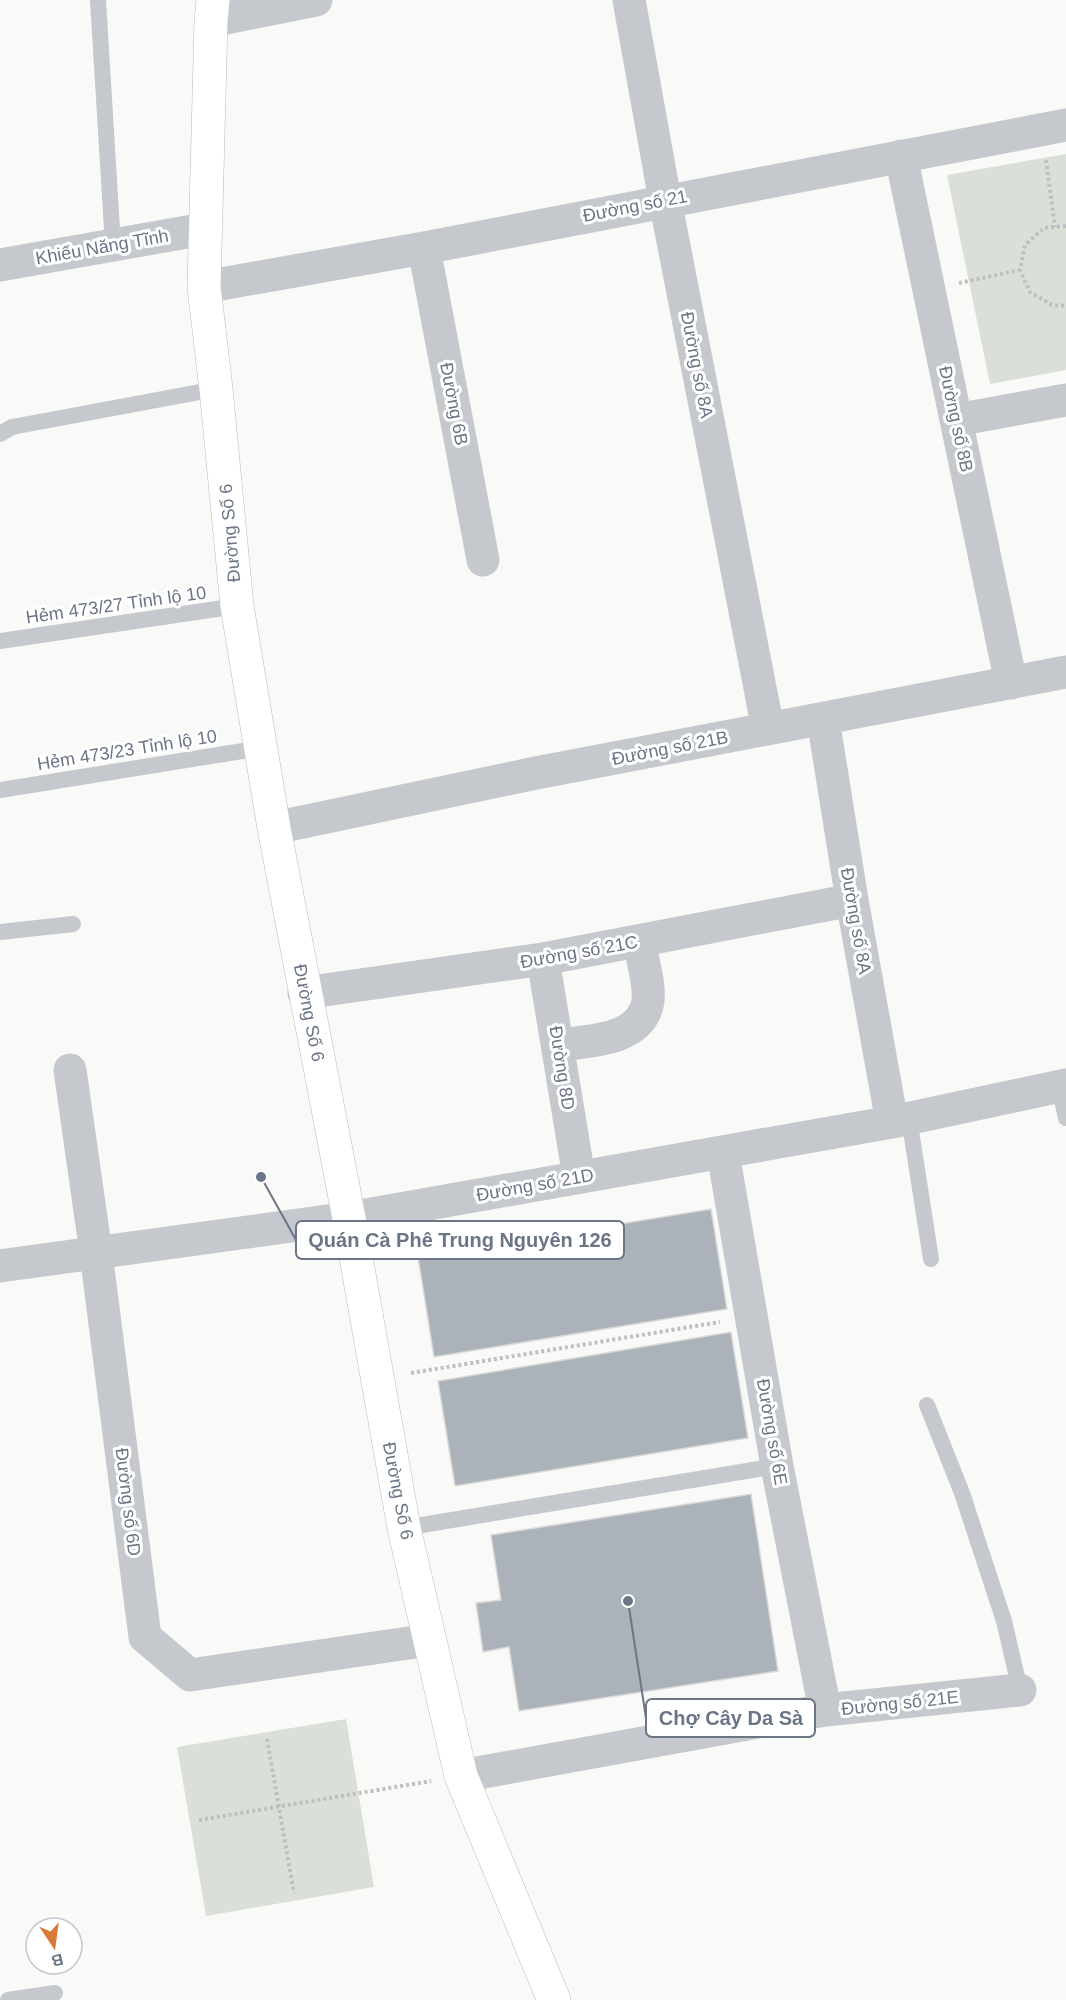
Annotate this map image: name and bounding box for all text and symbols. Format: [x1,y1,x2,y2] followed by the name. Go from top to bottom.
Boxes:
[581,186,689,226] street label: Đường số 21
[34,225,170,269] street label: Khiếu Năng Tĩnh
[677,310,717,420] street label: Đường số 8A
[436,361,472,447] street label: Đường 6B
[935,364,977,474] street label: Đường số 8B
[216,483,244,583] street label: Đường Số 6
[25,582,207,628] street label: Hẻm 473/27 Tỉnh lộ 10
[36,726,218,774] street label: Hẻm 473/23 Tỉnh lộ 10
[610,727,730,769] street label: Đường số 21B
[837,866,875,976] street label: Đường số 8A
[519,932,639,972] street label: Đường số 21C
[290,963,328,1063] street label: Đường Số 6
[545,1025,579,1111] street label: Đường 8D
[475,1165,595,1205] street label: Đường số 21D
[296,1221,624,1259] callout: Quán Cà Phê Trung Nguyên 126
[308,1229,612,1251] text: Quán Cà Phê Trung Nguyên 126
[753,1377,791,1487] street label: Đường số 6E
[379,1441,417,1541] street label: Đường Số 6
[111,1447,145,1557] street label: Đường số 6D
[840,1687,960,1719] street label: Đường số 21E
[646,1699,815,1737] callout: Chợ Cây Da Sà
[659,1707,804,1729] text: Chợ Cây Da Sà
[24,1916,84,1976] north arrow
[50,1951,65,1970] text: B

